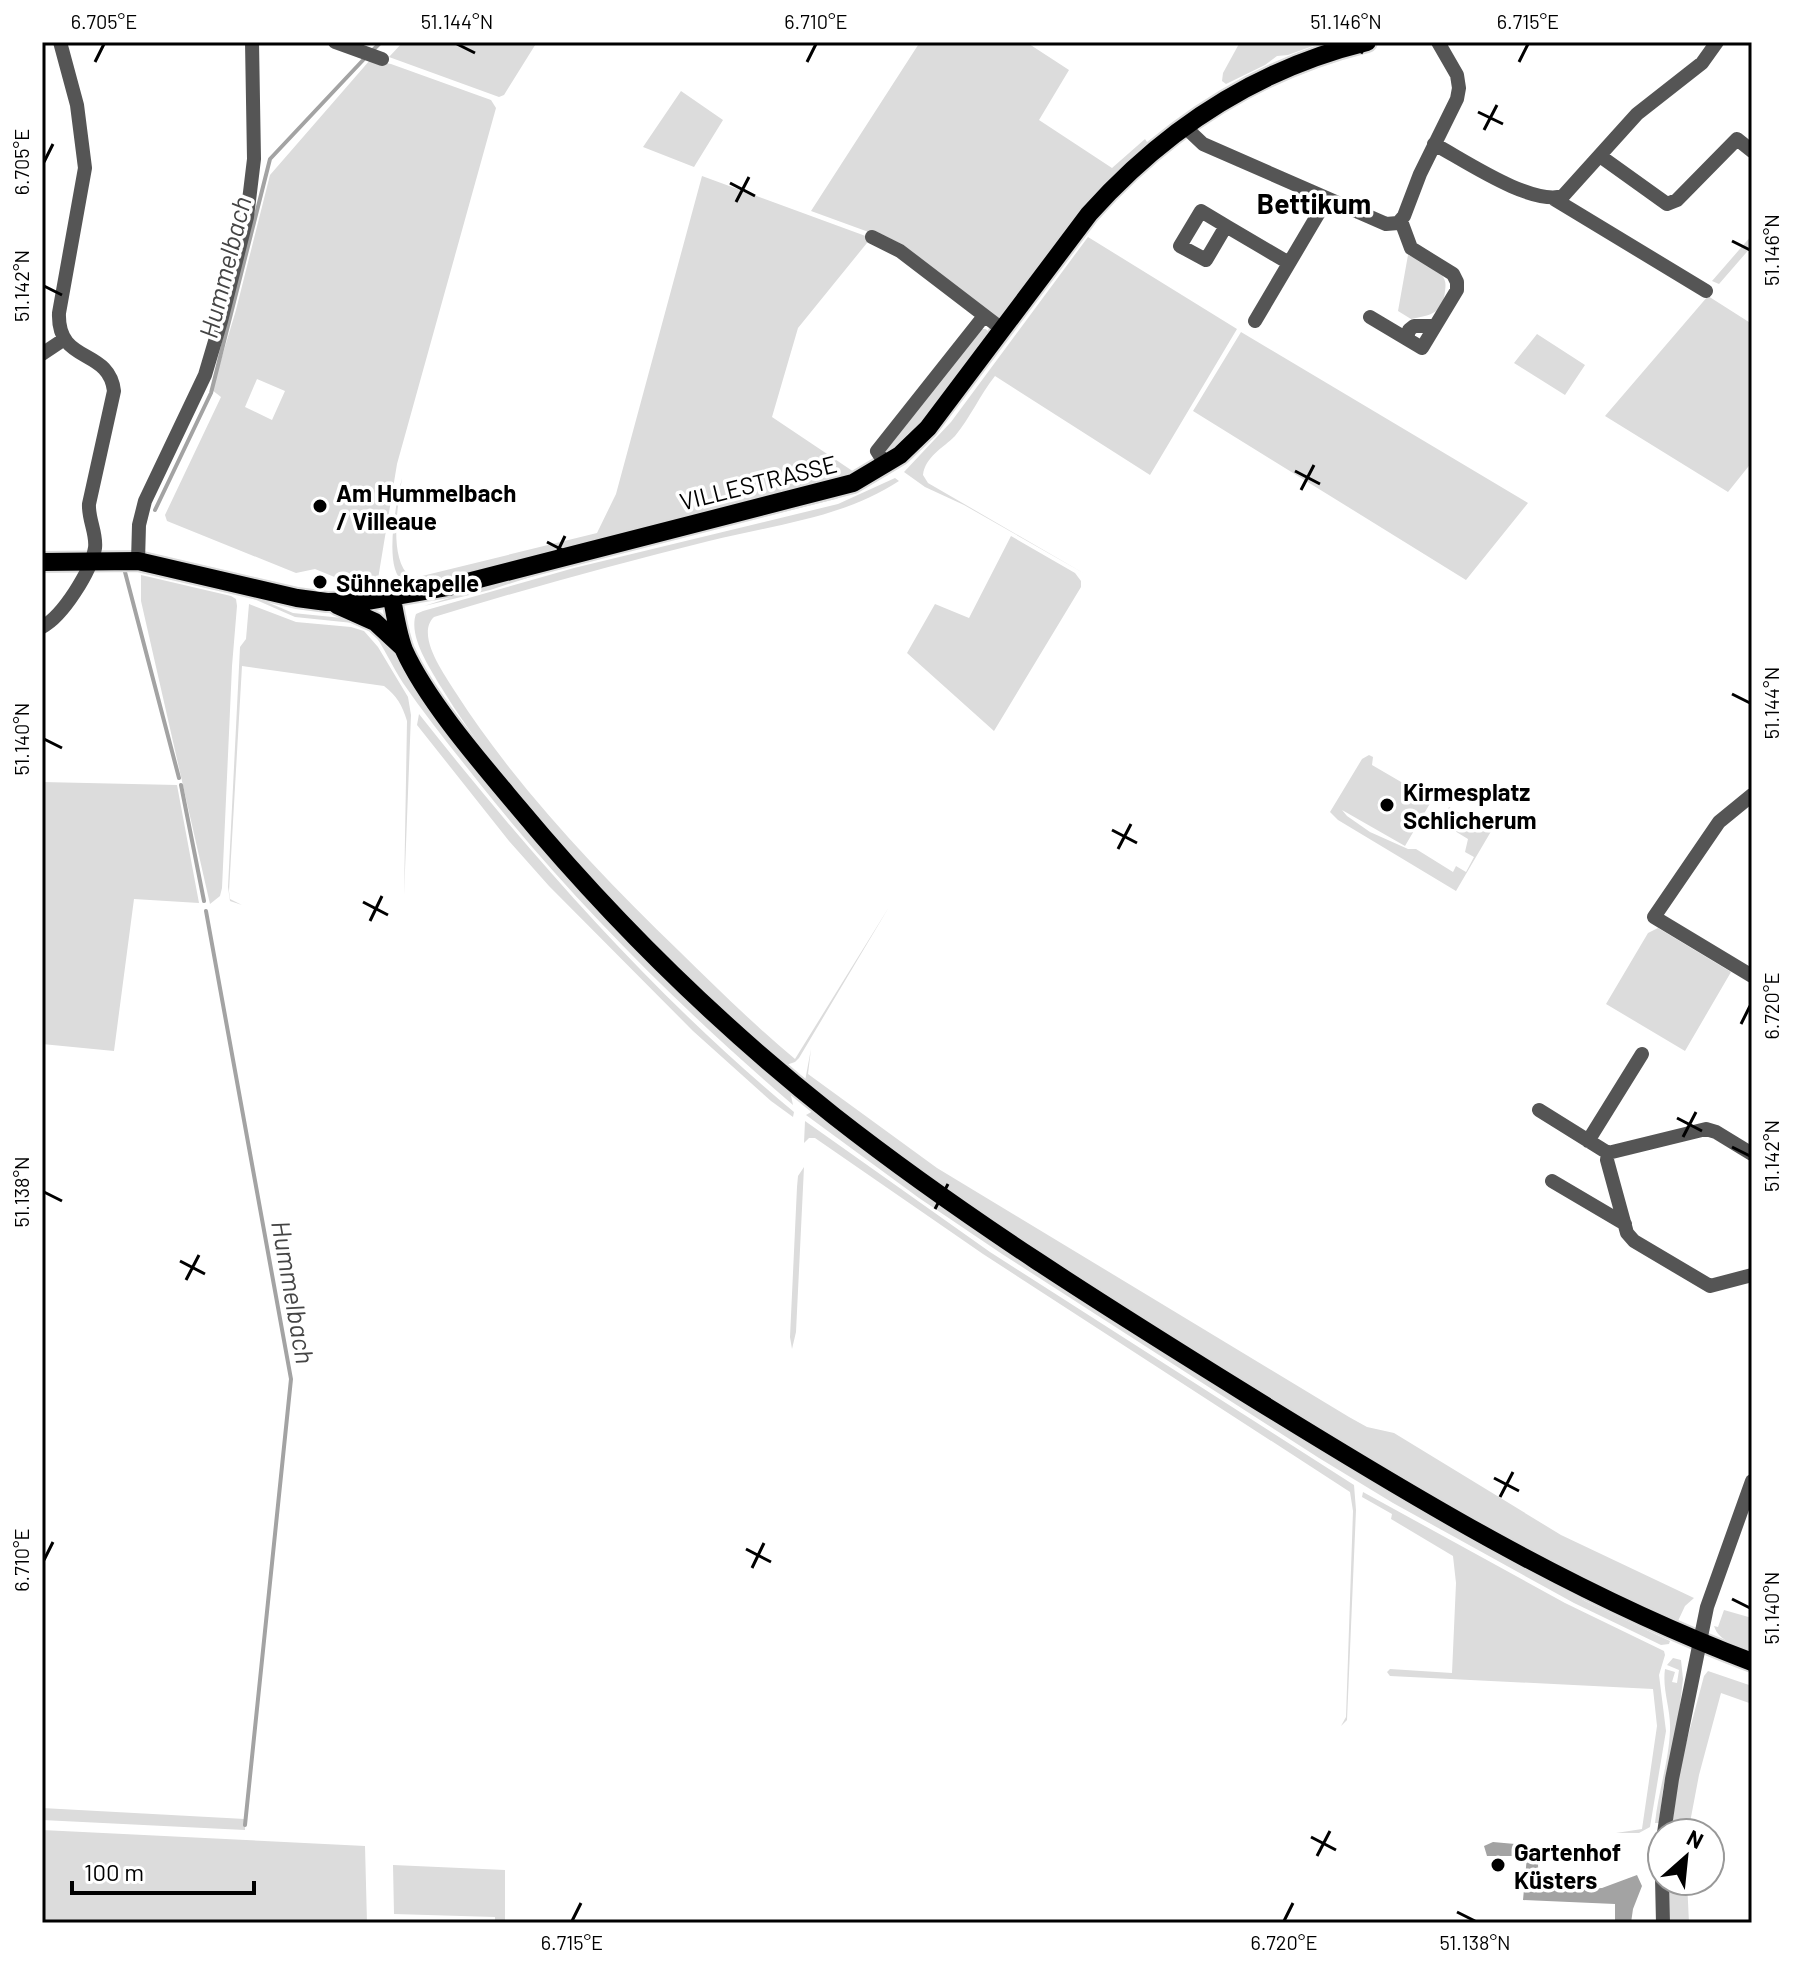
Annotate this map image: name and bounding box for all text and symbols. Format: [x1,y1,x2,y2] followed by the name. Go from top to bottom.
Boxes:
[71,9,137,33] text: 6.705°E
[421,9,493,33] text: 51.144°N
[784,9,848,33] text: 6.710°E
[1310,9,1382,33] text: 51.146°N
[1497,9,1559,33] text: 6.715°E
[9,129,33,195] text: 6.705°E
[1257,186,1371,220] district label: Bettikum
[191,193,257,341] water label: Hummelbach
[1759,214,1783,286] text: 51.146°N
[9,250,33,322] text: 51.142°N
[676,448,840,516] street label: VILLESTRASSE
[336,478,516,535] place label: Am Hummelbach / Villeaue
[311,497,329,515] marker: Am Hummelbach / Villeaue
[336,568,479,597] place label: Sühnekapelle
[311,573,329,591] marker: Sühnekapelle
[1759,667,1783,739] text: 51.144°N
[9,703,33,775] text: 51.140°N
[1403,777,1537,834] place label: Kirmesplatz Schlicherum
[1378,796,1396,814] marker: Kirmesplatz Schlicherum
[1759,972,1783,1040] text: 6.720°E
[1759,1120,1783,1192] text: 51.142°N
[9,1156,33,1228] text: 51.138°N
[266,1218,322,1366] water label: Hummelbach
[9,1528,33,1592] text: 6.710°E
[1759,1572,1783,1644] text: 51.140°N
[1646,1817,1726,1897] north arrow
[1683,1823,1708,1853] text: N
[1514,1837,1621,1894] place label: Gartenhof Küsters
[72,1845,254,1895] scale bar
[1489,1856,1507,1874] marker: Gartenhof Küsters
[84,1857,144,1886] text: 100 m
[541,1930,603,1954] text: 6.715°E
[1250,1930,1318,1954] text: 6.720°E
[1439,1930,1511,1954] text: 51.138°N

